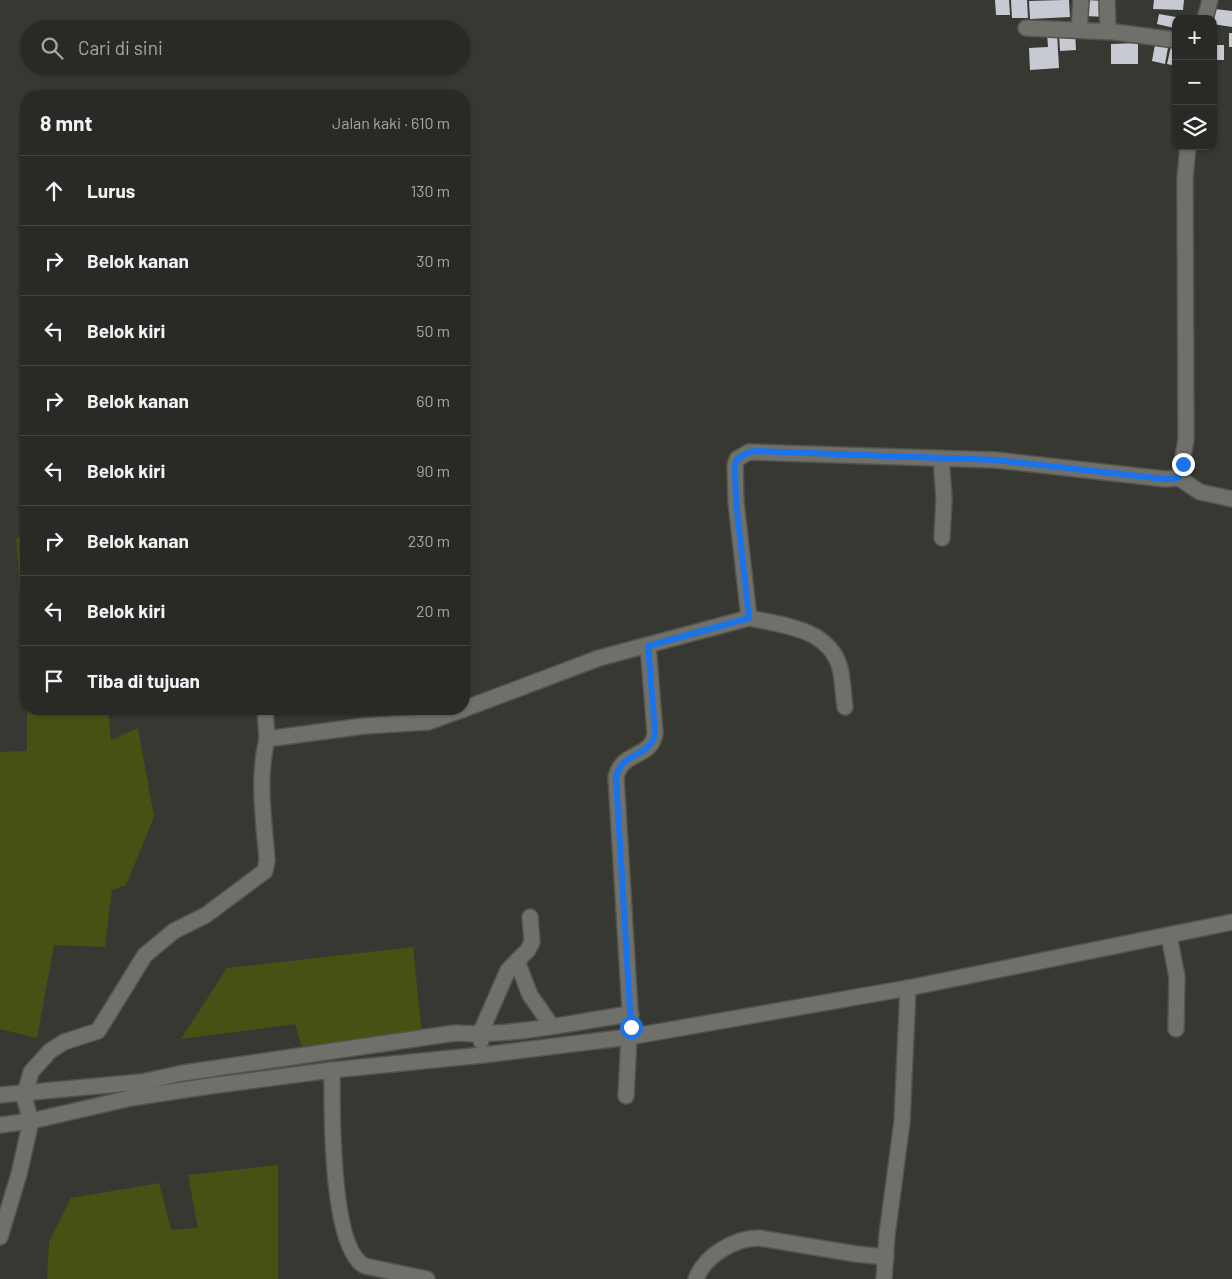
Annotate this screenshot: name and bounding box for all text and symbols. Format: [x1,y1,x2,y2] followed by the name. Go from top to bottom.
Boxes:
[1172,15,1217,150] map controls
[1172,15,1217,60] button: +
[20,20,470,75] search box
[38,34,66,62] icon: search
[78,36,163,59] text: Cari di sini
[1172,60,1217,105] button: −
[1172,105,1217,150] button: layers
[40,110,93,135] text: 8 mnt
[332,113,450,132] text: Jalan kaki · 610 m
[40,177,68,205] icon: ahead
[87,179,135,202] text: Lurus
[411,181,450,200] text: 130 m
[40,247,68,275] icon: right
[87,249,189,272] text: Belok kanan
[416,251,450,270] text: 30 m
[40,317,68,345] icon: left
[87,319,165,342] text: Belok kiri
[416,321,450,340] text: 50 m
[40,387,68,415] icon: right
[87,389,189,412] text: Belok kanan
[416,391,450,410] text: 60 m
[1172,453,1195,476] route end
[40,457,68,485] icon: left
[87,459,165,482] text: Belok kiri
[416,461,450,480] text: 90 m
[40,527,68,555] icon: right
[87,529,189,552] text: Belok kanan
[408,531,450,550] text: 230 m
[40,597,68,625] icon: left
[87,599,165,622] text: Belok kiri
[416,601,450,620] text: 20 m
[40,667,68,695] icon: arrive
[87,669,200,692] text: Tiba di tujuan
[620,1016,643,1039] route start

